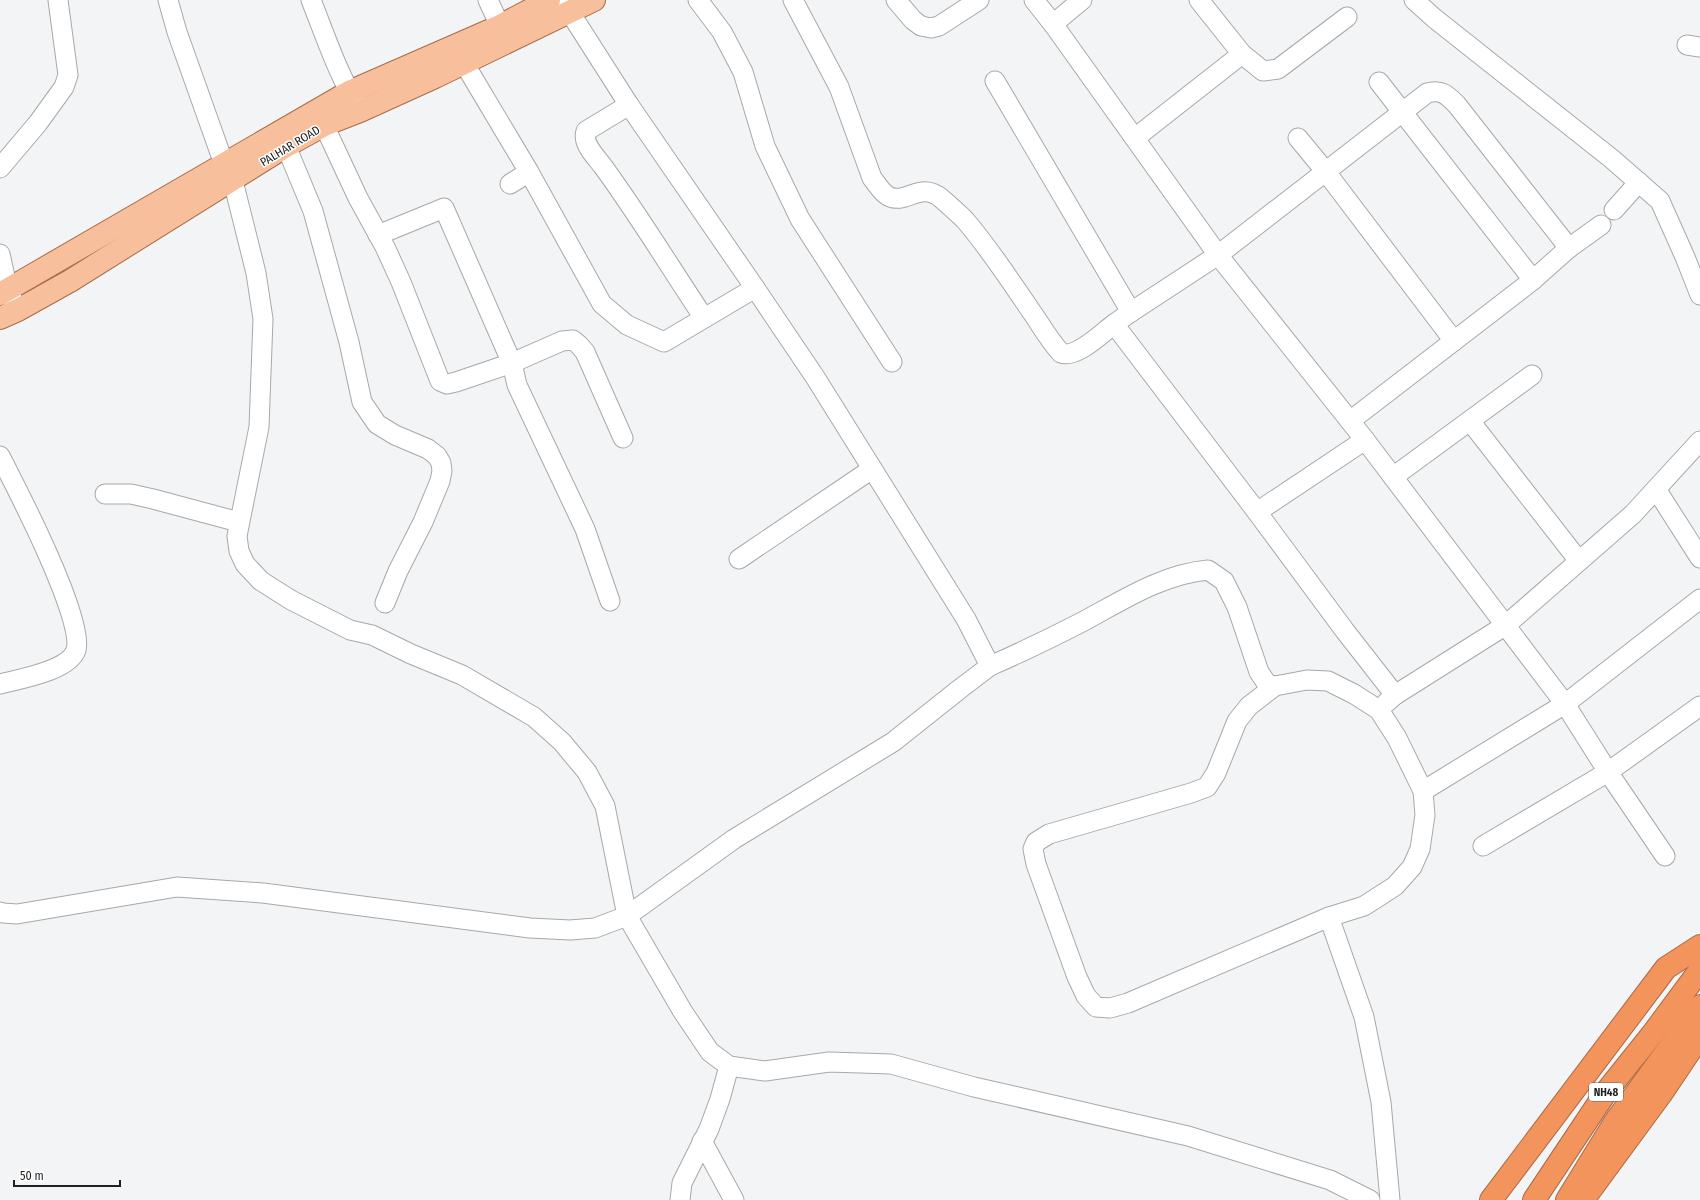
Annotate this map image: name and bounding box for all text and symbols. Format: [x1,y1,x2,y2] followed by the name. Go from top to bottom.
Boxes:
[258,123,322,169] street label: PALHAR ROAD
[1589,1083,1623,1101] road number: NH48
[14,1162,120,1188] scale bar
[20,1169,44,1183] text: 50 m

